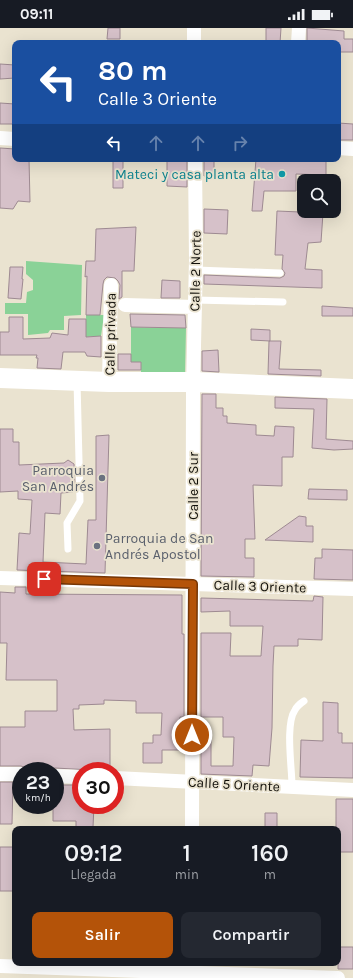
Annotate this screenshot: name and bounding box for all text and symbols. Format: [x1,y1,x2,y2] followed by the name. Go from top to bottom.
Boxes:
[20,5,53,23] text: 09:11
[98,54,167,87] text: 80 m
[32,56,84,108] icon: left
[98,88,217,110] text: Calle 3 Oriente
[103,132,125,154] icon: left
[145,132,167,154] icon: ahead
[187,132,209,154] icon: ahead
[229,132,251,154] icon: right
[115,166,274,183] place label: Mateci y casa planta alta
[277,169,287,179] marker: Mateci y casa planta alta
[297,174,341,218] map controls
[297,174,341,218] button: search
[186,230,205,312] street label: Calle 2 Norte
[101,292,120,376] street label: Calle privada
[185,451,202,520] street label: Calle 2 Sur
[22,462,94,495] place label: Parroquia San Andrés
[97,473,107,483] marker: Parroquia San Andrés
[105,530,214,563] place label: Parroquia de San Andrés Apostol
[92,541,102,551] marker: Parroquia de San Andrés Apostol
[27,562,61,596] pin
[33,568,55,590] icon: arrive
[213,576,307,597] street label: Calle 3 Oriente
[171,714,213,756] position arrow
[72,762,124,814] speed limit sign: 30
[26,771,50,794] text: 23
[187,774,280,795] street label: Calle 5 Oriente
[25,792,51,804] text: km/h
[64,839,123,867] text: 09:12
[183,839,191,867] text: 1
[251,839,289,867] text: 160
[71,867,116,882] text: Llegada
[175,867,199,882] text: min
[264,867,276,882] text: m
[32,912,173,958] button: Salir
[181,912,321,958] button: Compartir

